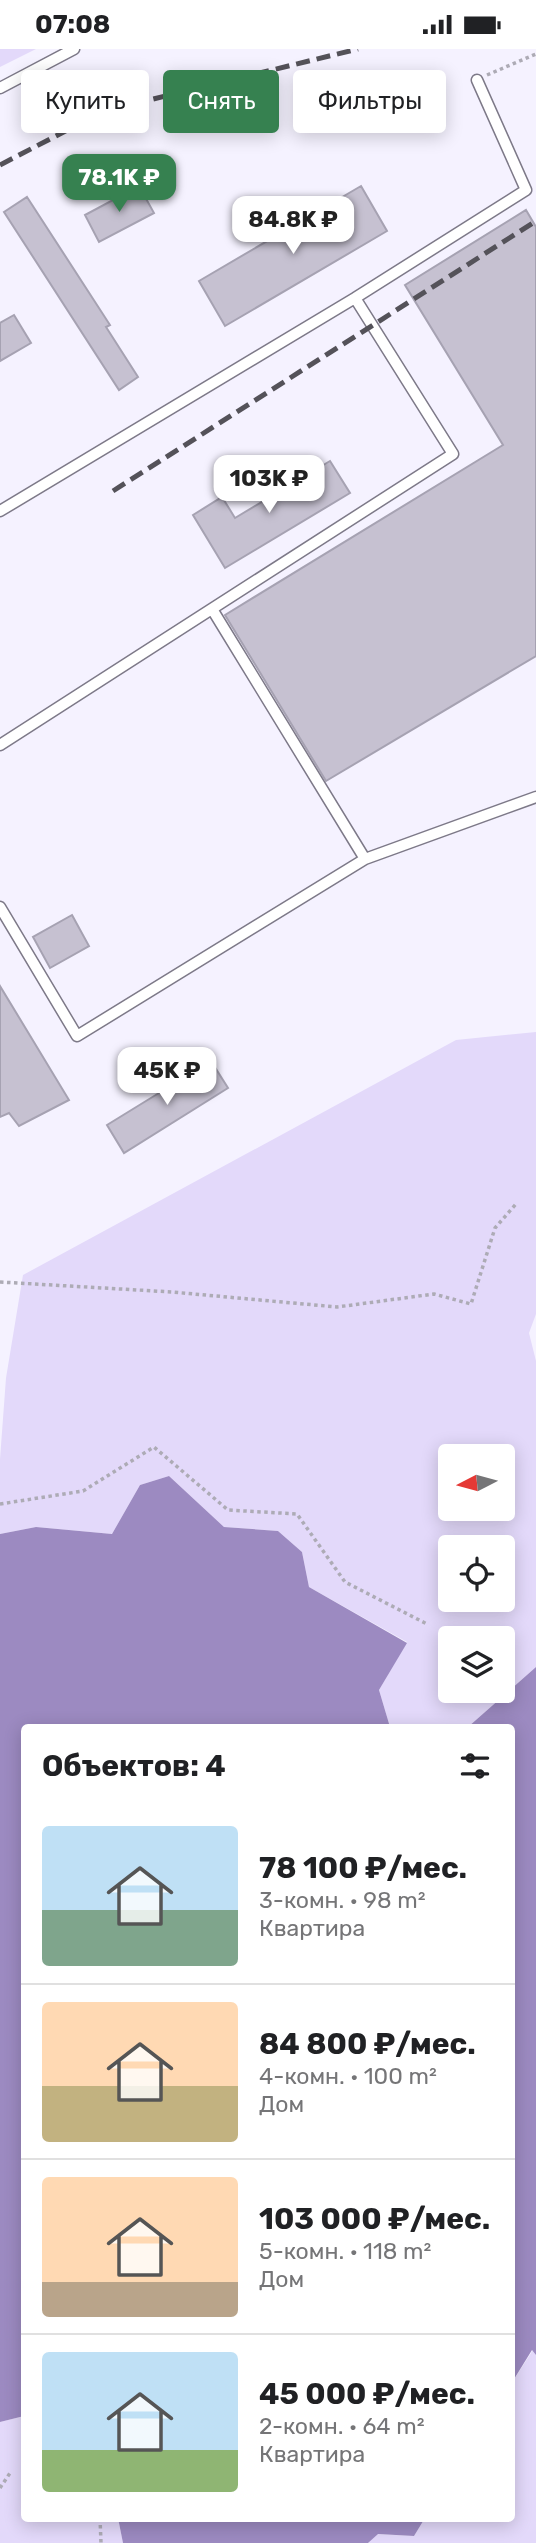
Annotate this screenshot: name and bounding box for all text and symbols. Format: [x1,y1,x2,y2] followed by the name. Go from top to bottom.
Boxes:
[35,9,110,40] text: 07:08
[21,70,149,133] chip: Купить
[163,70,279,133] chip: Снять
[293,70,446,133] chip: Фильтры
[54,155,184,214] pin: 78.1K ₽
[78,163,160,191] text: 78.1K ₽
[228,197,358,256] pin: 84.8K ₽
[248,205,338,233] text: 84.8K ₽
[212,455,326,515] pin: 103K ₽
[230,464,308,492] text: 103K ₽
[118,1047,216,1107] pin: 45K ₽
[133,1056,201,1084] text: 45K ₽
[438,1444,514,1521] north arrow
[438,1444,515,1703] map controls
[438,1535,515,1612] button: locate
[438,1626,515,1703] button: layers
[456,1747,494,1785] icon: filters
[42,1748,226,1784] text: Объектов: 4
[259,1850,467,1886] text: 78 100 ₽/мес.
[98,1854,182,1938] icon: home
[259,1886,425,1914] text: 3-комн. · 98 m²
[259,1914,365,1942] text: Квартира
[259,2026,476,2062] text: 84 800 ₽/мес.
[98,2030,182,2114] icon: home
[259,2062,437,2090] text: 4-комн. · 100 m²
[259,2090,304,2118] text: Дом
[259,2201,490,2237] text: 103 000 ₽/мес.
[98,2205,182,2289] icon: home
[259,2237,431,2265] text: 5-комн. · 118 m²
[259,2265,304,2293] text: Дом
[259,2376,475,2412] text: 45 000 ₽/мес.
[98,2380,182,2464] icon: home
[259,2412,425,2440] text: 2-комн. · 64 m²
[259,2440,365,2468] text: Квартира

